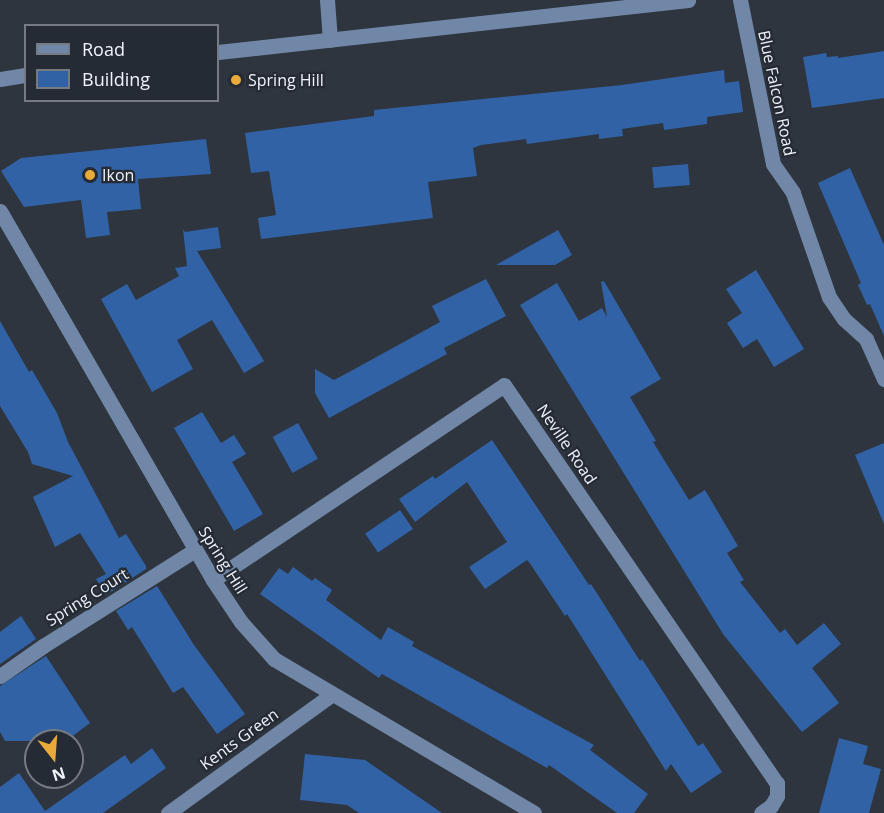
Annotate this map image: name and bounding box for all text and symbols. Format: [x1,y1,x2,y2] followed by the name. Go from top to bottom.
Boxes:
[24,24,219,102] legend
[754,28,800,158] street label: Blue Falcon Road
[82,37,125,61] text: Road
[82,67,150,91] text: Building
[248,70,324,90] place label: Spring Hill
[229,73,243,87] marker: Spring Hill
[102,165,134,185] place label: Ikon
[83,168,97,182] marker: Ikon
[533,400,601,488] street label: Neville Road
[195,523,251,597] street label: Spring Hill
[42,564,132,630] street label: Spring Court
[196,704,282,774] street label: Kents Green
[24,729,84,789] north arrow
[49,762,68,787] text: N

